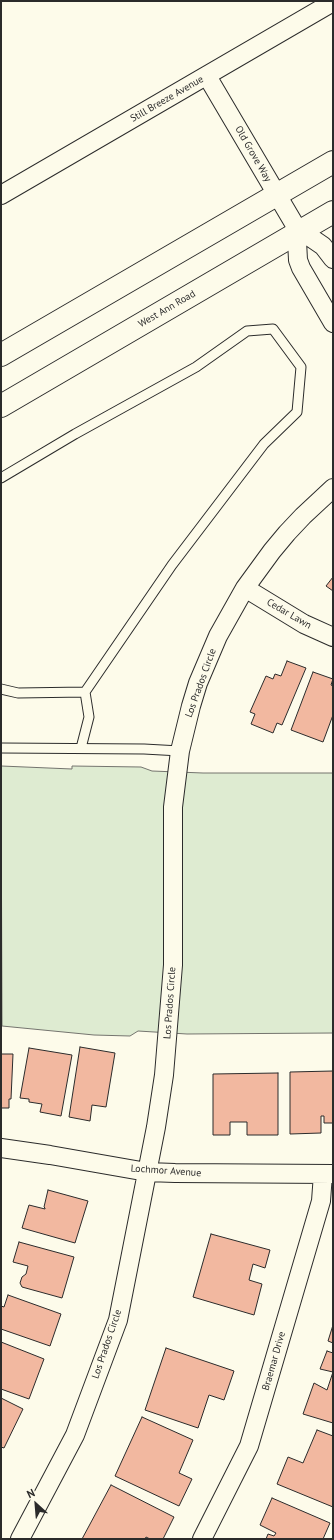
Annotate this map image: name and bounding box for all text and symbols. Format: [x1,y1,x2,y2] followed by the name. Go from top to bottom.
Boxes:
[128,73,206,125] street label: Still Breeze Avenue
[232,124,274,184] street label: Old Grove Way
[136,288,198,330] street label: West Ann Road
[265,596,313,632] street label: Cedar Lawn
[183,647,219,719] street label: Los Prados Circle
[161,966,179,1040] street label: Los Prados Circle
[130,1163,202,1179] street label: Lochmor Avenue
[90,1308,124,1380] street label: Los Prados Circle
[260,1330,288,1392] street label: Braemar Drive
[16,1484,56,1524] north arrow
[24,1485,37,1501] text: N

